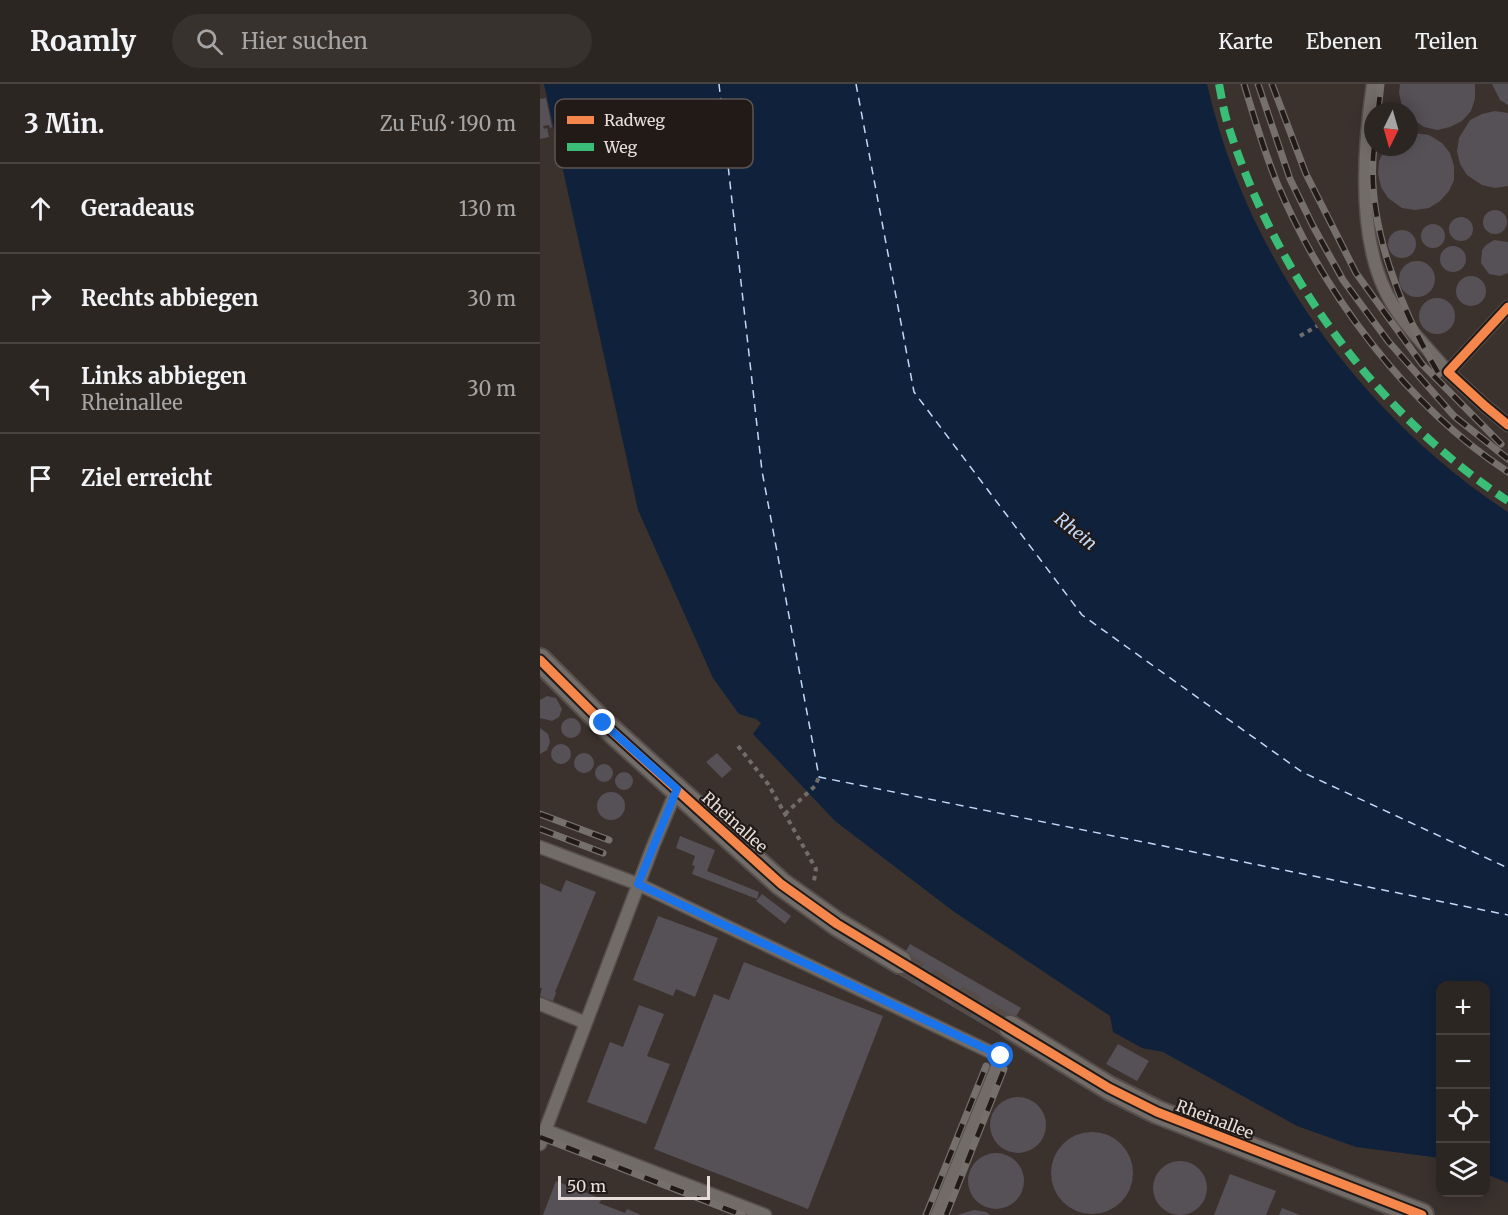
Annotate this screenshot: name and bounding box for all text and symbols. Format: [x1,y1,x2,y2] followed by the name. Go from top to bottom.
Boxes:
[172,14,592,68] search box
[30,23,136,59] text: Roamly
[193,25,226,58] icon: search
[241,27,368,55] text: Hier suchen
[1218,28,1273,55] text: Karte
[1306,28,1382,55] text: Ebenen
[1415,28,1478,55] text: Teilen
[555,99,753,168] legend
[1364,102,1418,156] north arrow
[24,107,105,140] text: 3 Min.
[604,110,665,130] text: Radweg
[380,111,516,136] text: Zu Fuß · 190 m
[603,137,638,157] text: Weg
[24,192,57,225] icon: ahead
[81,194,195,222] text: Geradeaus
[459,196,516,221] text: 130 m
[24,282,57,315] icon: right
[81,284,258,312] text: Rechts abbiegen
[467,286,516,311] text: 30 m
[81,362,247,390] text: Links abbiegen
[24,372,57,405] icon: left
[467,376,516,401] text: 30 m
[81,390,183,415] text: Rheinallee
[24,462,57,495] icon: arrive
[81,464,212,492] text: Ziel erreicht
[1050,507,1102,555] water label: Rhein
[589,709,615,735] route end
[698,787,772,857] street label: Rheinallee
[1436,981,1490,1197] map controls
[1436,981,1490,1035] button: +
[1436,1035,1490,1089] button: −
[987,1042,1013,1068] route start
[1436,1089,1490,1143] button: locate
[1173,1095,1257,1143] street label: Rheinallee
[1436,1143,1490,1197] button: layers
[558,1173,710,1200] scale bar
[567,1176,606,1196] text: 50 m

